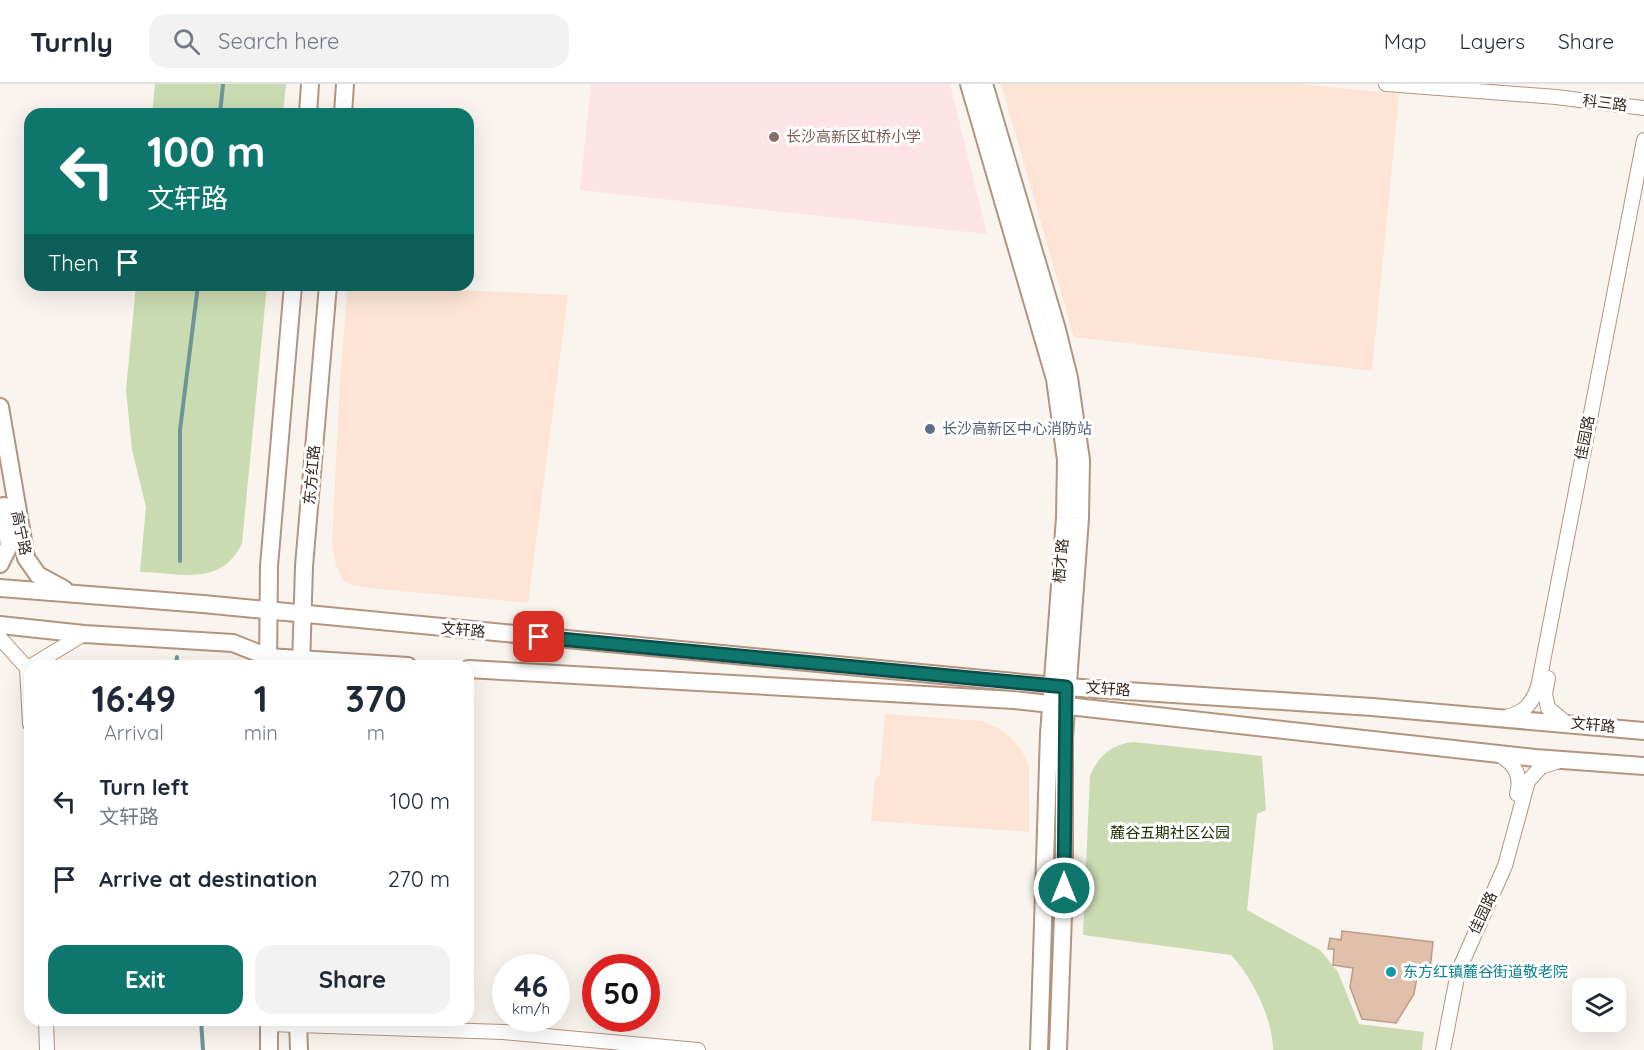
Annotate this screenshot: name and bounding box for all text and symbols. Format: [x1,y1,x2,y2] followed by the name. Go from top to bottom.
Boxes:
[149,14,569,68] search box
[30,24,113,59] text: Turnly
[170,25,203,58] icon: search
[218,27,339,55] text: Search here
[1384,28,1427,54] text: Map
[1460,28,1525,54] text: Layers
[1558,28,1614,54] text: Share
[1582,90,1629,115] street label: 科三路
[147,125,265,178] text: 100 m
[786,127,921,146] place label: 长沙高新区虹桥小学
[767,130,781,144] marker: 长沙高新区虹桥小学
[48,132,126,210] icon: left
[147,181,228,215] text: 文轩路
[111,246,144,279] icon: arrive
[48,249,99,277] text: Then
[1571,414,1598,462] street label: 佳园路
[942,419,1092,438] place label: 长沙高新区中心消防站
[923,422,937,436] marker: 长沙高新区中心消防站
[299,444,324,506] street label: 东方红路
[8,509,35,557] street label: 高宁路
[1049,538,1072,584] street label: 栖才路
[513,611,564,662] pin
[440,618,486,641] street label: 文轩路
[522,620,555,653] icon: arrive
[92,676,176,721] text: 16:49
[254,676,268,721] text: 1
[345,676,406,721] text: 370
[1085,677,1131,700] street label: 文轩路
[1570,713,1616,736] street label: 文轩路
[104,720,164,745] text: Arrival
[244,720,278,745] text: min
[367,720,385,745] text: m
[99,773,189,801] text: Turn left
[48,785,81,818] icon: left
[390,787,450,815] text: 100 m
[99,804,159,829] text: 文轩路
[1110,823,1230,842] park label: 麓谷五期社区公园
[1032,856,1096,920] position arrow
[48,863,81,896] icon: arrive
[99,865,317,893] text: Arrive at destination
[388,865,450,893] text: 270 m
[1464,888,1501,937] street label: 佳园路
[48,945,243,1014] button: Exit
[255,945,450,1014] button: Share
[582,954,660,1032] speed limit sign: 50
[1403,962,1568,981] place label: 东方红镇麓谷街道敬老院
[1384,965,1398,979] marker: 东方红镇麓谷街道敬老院
[514,967,548,1005] text: 46
[1572,978,1626,1032] map controls
[1572,978,1626,1032] button: layers
[512,999,550,1018] text: km/h

